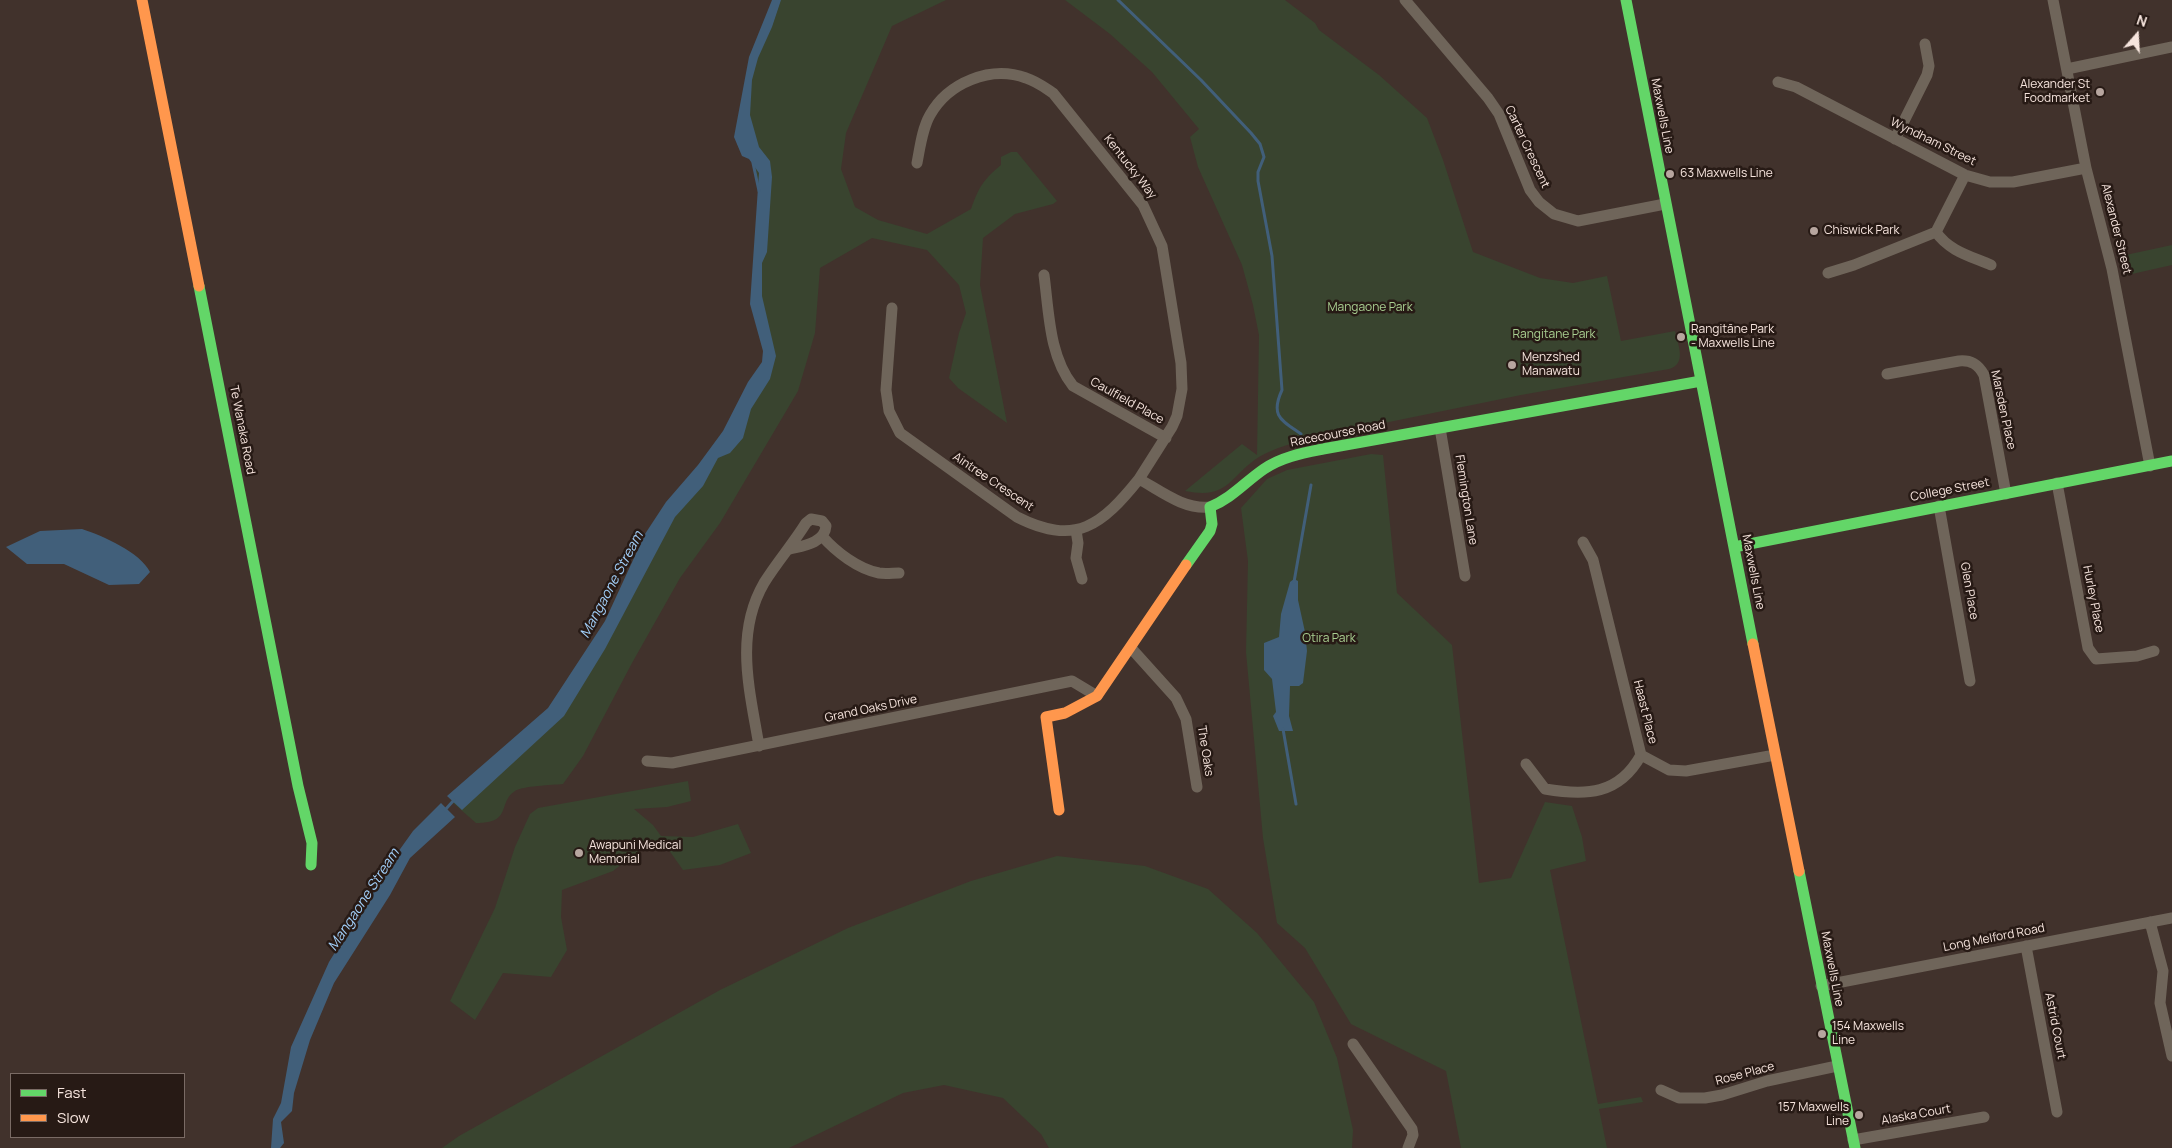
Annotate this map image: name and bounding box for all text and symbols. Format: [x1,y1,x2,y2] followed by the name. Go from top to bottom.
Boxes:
[2112,10,2162,60] north arrow
[2134,10,2150,31] text: N
[1648,77,1676,155] street label: Maxwells Line
[2020,78,2090,106] place label: Alexander St Foodmarket
[2094,86,2106,98] marker: Alexander St Foodmarket
[1502,104,1552,190] street label: Carter Crescent
[1888,115,1978,169] street label: Wyndham Street
[1101,132,1159,202] street label: Kentucky Way
[1680,167,1773,181] place label: 63 Maxwells Line
[1664,168,1676,180] marker: 63 Maxwells Line
[2098,182,2134,276] street label: Alexander Street
[1824,224,1899,238] place label: Chiswick Park
[1808,225,1820,237] marker: Chiswick Park
[1327,301,1413,315] park label: Mangaone Park
[1691,323,1775,351] place label: Rangitāne Park - Maxwells Line
[1512,328,1596,342] park label: Rangitane Park
[1675,331,1687,343] marker: Rangitāne Park - Maxwells Line
[1522,351,1580,379] place label: Menzshed Manawatu
[1506,359,1518,371] marker: Menzshed Manawatu
[1988,369,2018,451] street label: Marsden Place
[1088,375,1166,427] street label: Caulfield Place
[226,384,258,476] street label: Te Wanaka Road
[1289,418,1387,450] street label: Racecourse Road
[950,450,1036,514] street label: Aintree Crescent
[1452,454,1480,546] street label: Flemington Lane
[1909,475,1991,505] street label: College Street
[577,529,647,641] water label: Mangaone Stream
[1739,533,1767,611] street label: Maxwells Line
[1957,561,1981,621] street label: Glen Place
[2079,564,2107,634] street label: Hurley Place
[1302,632,1356,646] park label: Otira Park
[1630,679,1660,745] street label: Haast Place
[824,692,918,726] street label: Grand Oaks Drive
[1194,725,1216,777] street label: The Oaks
[589,839,681,867] place label: Awapuni Medical Memorial
[325,846,403,954] water label: Mangaone Stream
[573,847,585,859] marker: Awapuni Medical Memorial
[1942,921,2046,955] street label: Long Melford Road
[1818,930,1846,1008] street label: Maxwells Line
[2042,992,2068,1060] street label: Astrid Court
[1832,1020,1904,1048] place label: 154 Maxwells Line
[1816,1028,1828,1040] marker: 154 Maxwells Line
[1714,1059,1776,1089] street label: Rose Place
[10,1073,185,1138] legend
[57,1082,86,1103] text: Fast
[1778,1101,1849,1129] place label: 157 Maxwells Line
[1880,1102,1952,1128] street label: Alaska Court
[57,1107,90,1128] text: Slow
[1853,1109,1865,1121] marker: 157 Maxwells Line

